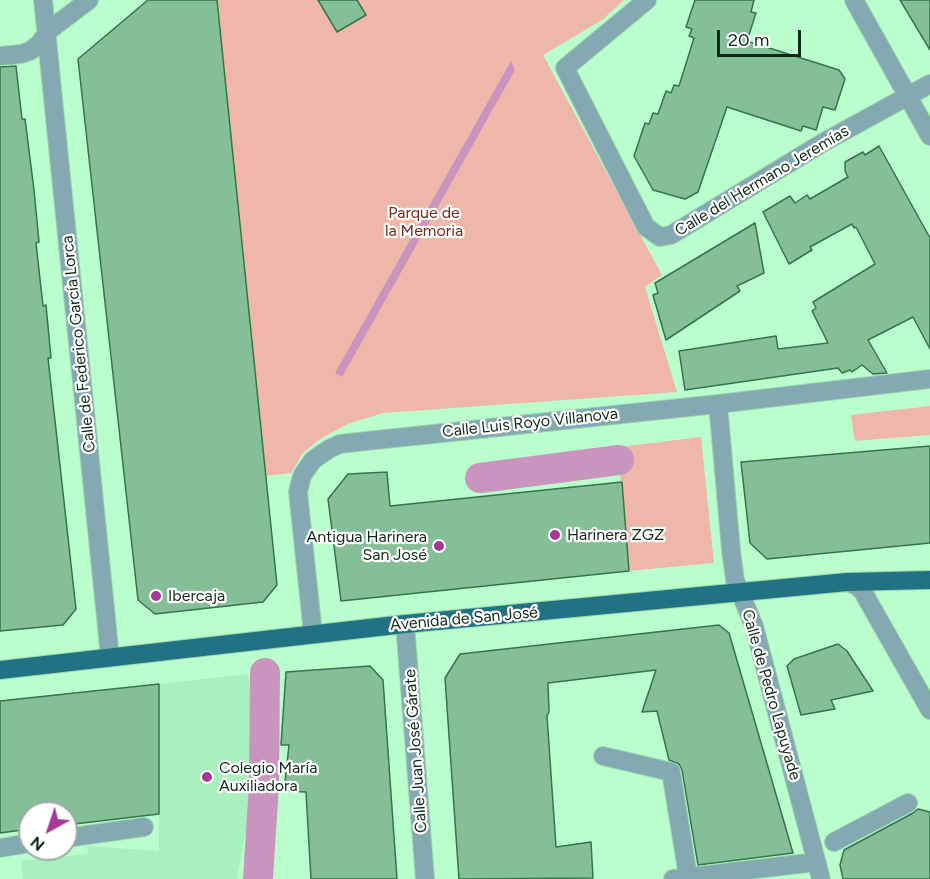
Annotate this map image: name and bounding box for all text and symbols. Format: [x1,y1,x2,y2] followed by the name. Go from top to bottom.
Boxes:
[720,18,804,56] scale bar
[728,29,769,51] text: 20 m
[672,121,852,241] street label: Calle del Hermano Jeremías
[385,203,463,241] park label: Parque de la Memoria
[58,235,100,453] street label: Calle de Federico García Lorca
[441,404,619,442] street label: Calle Luis Royo Villanova
[567,525,664,545] place label: Harinera ZGZ
[307,527,427,565] place label: Antigua Harinera San José
[548,528,562,542] marker: Harinera ZGZ
[432,539,446,553] marker: Antigua Harinera San José
[168,586,225,606] place label: Ibercaja
[149,589,163,603] marker: Ibercaja
[389,603,539,635] street label: Avenida de San José
[737,607,805,783] street label: Calle de Pedro Lapuyade
[401,669,431,833] street label: Calle Juan José Gárate
[219,758,317,796] place label: Colegio María Auxiliadora
[200,770,214,784] marker: Colegio María Auxiliadora
[18,801,78,861] north arrow
[27,832,48,855] text: N

